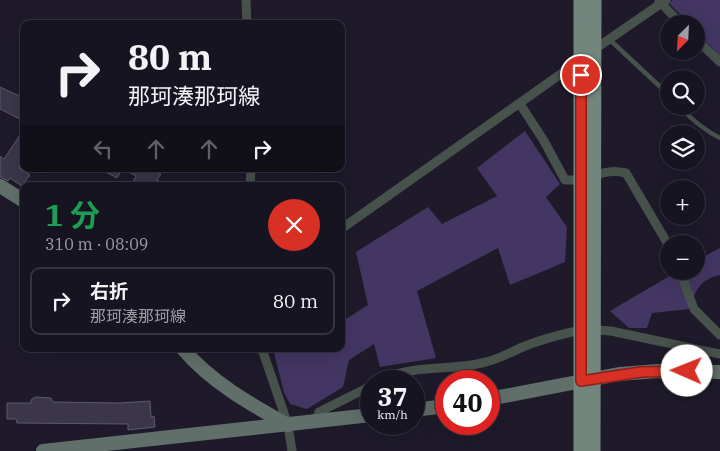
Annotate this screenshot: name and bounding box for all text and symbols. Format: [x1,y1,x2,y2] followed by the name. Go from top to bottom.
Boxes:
[660,15,705,60] north arrow
[660,15,705,280] map controls
[128,34,212,80] text: 80 m
[45,40,110,105] icon: right
[560,54,602,96] pin
[567,61,595,89] icon: arrive
[660,70,705,115] button: search
[128,81,260,110] text: 那珂湊那珂線
[660,125,705,170] button: layers
[89,135,117,163] icon: left
[142,135,170,163] icon: ahead
[195,135,223,163] icon: ahead
[248,135,276,163] icon: right
[660,180,705,225] button: +
[45,195,100,234] text: 1 分
[268,199,320,251] button: close
[45,234,148,254] text: 310 m · 08:09
[660,235,705,280] button: −
[90,279,128,303] text: 右折
[47,287,75,315] icon: right
[273,289,318,313] text: 80 m
[90,306,186,326] text: 那珂湊那珂線
[660,344,712,396] position arrow
[435,370,500,435] speed limit sign: 40
[377,380,408,413] text: 37
[377,407,408,422] text: km/h

